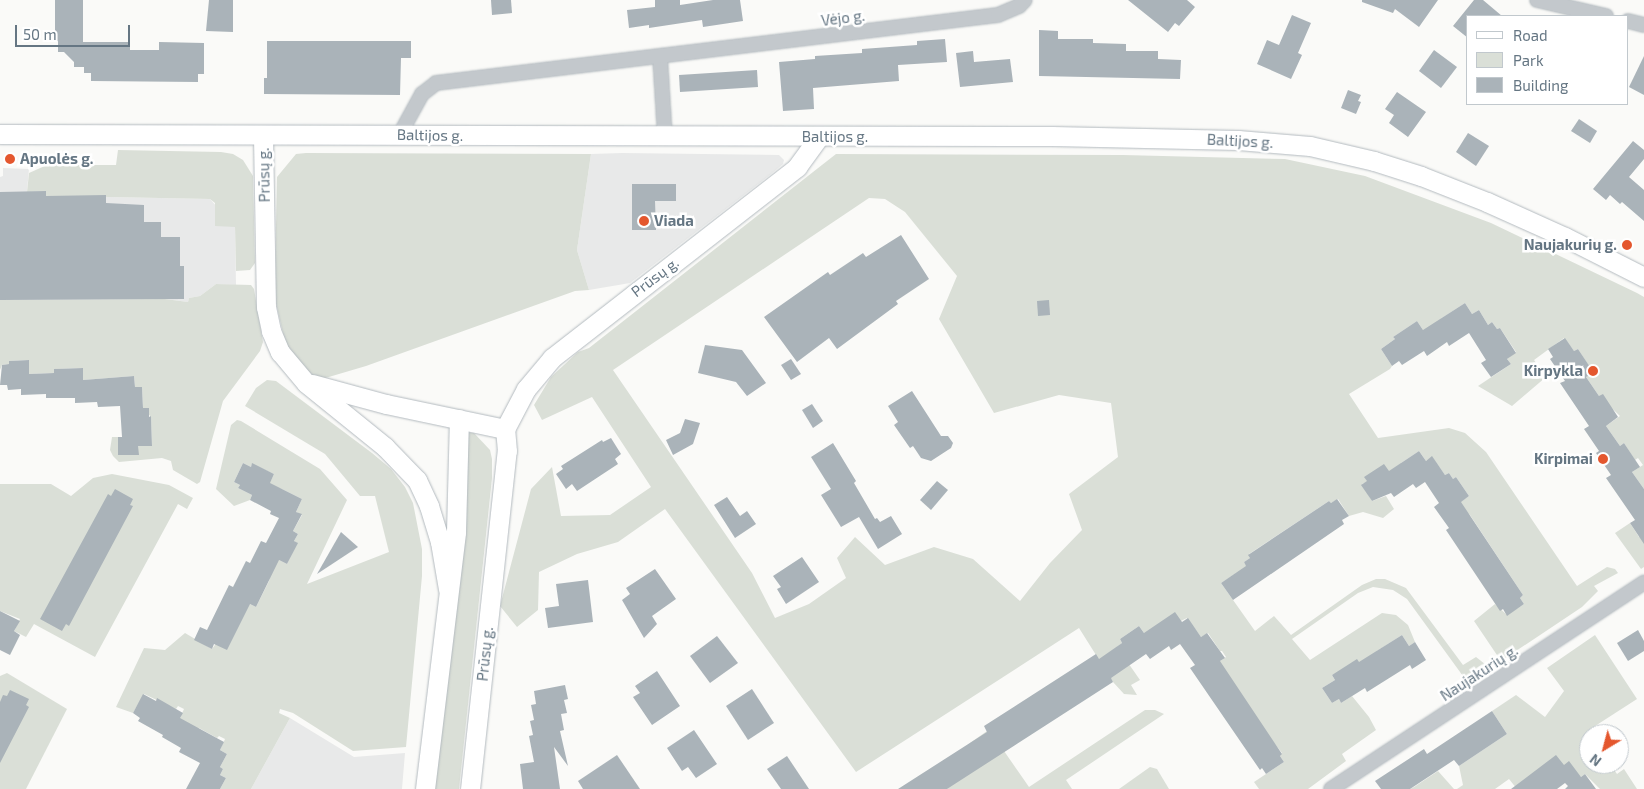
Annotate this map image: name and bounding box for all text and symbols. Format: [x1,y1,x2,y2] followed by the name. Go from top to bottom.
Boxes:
[820,6,866,30] street label: Vėjo g.
[18,15,132,47] scale bar
[1466,15,1629,105] legend
[23,25,57,43] text: 50 m
[1513,26,1548,44] text: Road
[1513,51,1544,69] text: Park
[1513,76,1568,94] text: Building
[397,125,463,145] street label: Baltijos g.
[802,128,868,146] street label: Baltijos g.
[1206,130,1274,152] street label: Baltijos g.
[255,147,273,203] street label: Prūsų g.
[20,150,93,168] place label: Apuolės g.
[4,153,16,165] marker: Apuolės g.
[654,212,694,230] place label: Viada
[638,215,650,227] marker: Viada
[1524,236,1617,254] place label: Naujakurių g.
[1621,239,1633,251] marker: Naujakurių g.
[628,253,682,301] street label: Prūsų g.
[1524,362,1583,380] place label: Kirpykla
[1587,365,1599,377] marker: Kirpykla
[1534,450,1593,468] place label: Kirpimai
[1597,453,1609,465] marker: Kirpimai
[473,626,497,682] street label: Prūsų g.
[1437,641,1521,705] street label: Naujakurių g.
[1579,724,1629,774] north arrow
[1586,751,1604,770] text: N

